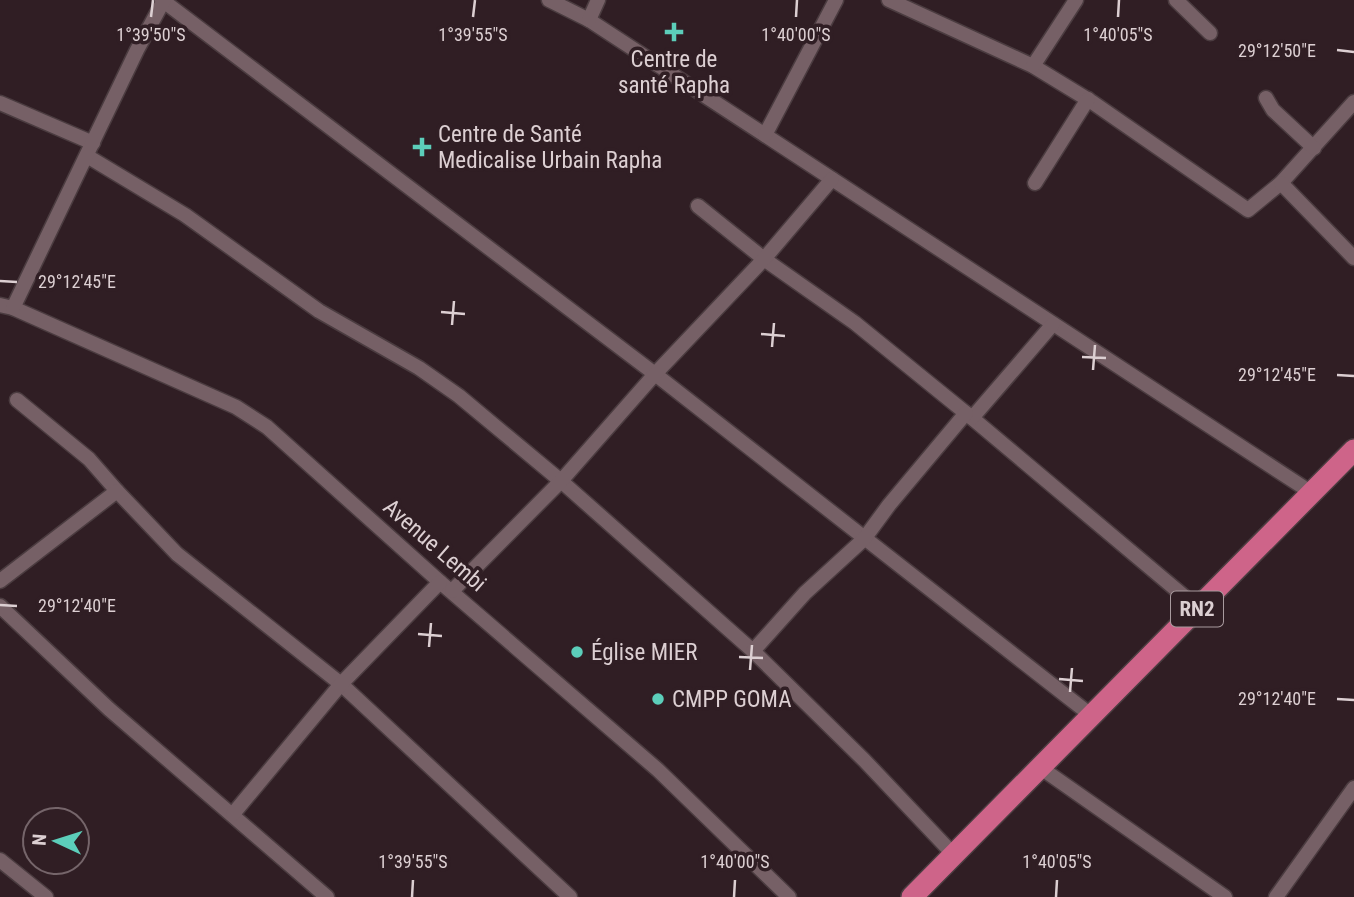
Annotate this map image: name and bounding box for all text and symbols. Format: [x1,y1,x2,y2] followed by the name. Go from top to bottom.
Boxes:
[664,22,684,42] marker: Centre de santé Rapha
[116,24,186,45] text: 1°39'50"S
[438,24,508,45] text: 1°39'55"S
[761,24,831,45] text: 1°40'00"S
[1083,24,1153,45] text: 1°40'05"S
[1238,40,1316,61] text: 29°12'50"E
[618,46,730,99] place label: Centre de santé Rapha
[438,121,662,174] place label: Centre de Santé Medicalise Urbain Rapha
[412,137,432,157] marker: Centre de Santé Medicalise Urbain Rapha
[38,271,116,292] text: 29°12'45"E
[1238,364,1316,385] text: 29°12'45"E
[378,493,492,597] street label: Avenue Lembi
[1171,592,1223,626] road number: RN2
[38,595,116,616] text: 29°12'40"E
[591,638,697,666] place label: Église MIER
[569,644,585,660] marker: Église MIER
[672,686,791,713] place label: CMPP GOMA
[1238,688,1316,709] text: 29°12'40"E
[650,691,666,707] marker: CMPP GOMA
[21,806,91,876] north arrow
[28,833,51,846] text: N
[378,851,448,872] text: 1°39'55"S
[700,851,770,872] text: 1°40'00"S
[1022,851,1092,872] text: 1°40'05"S

